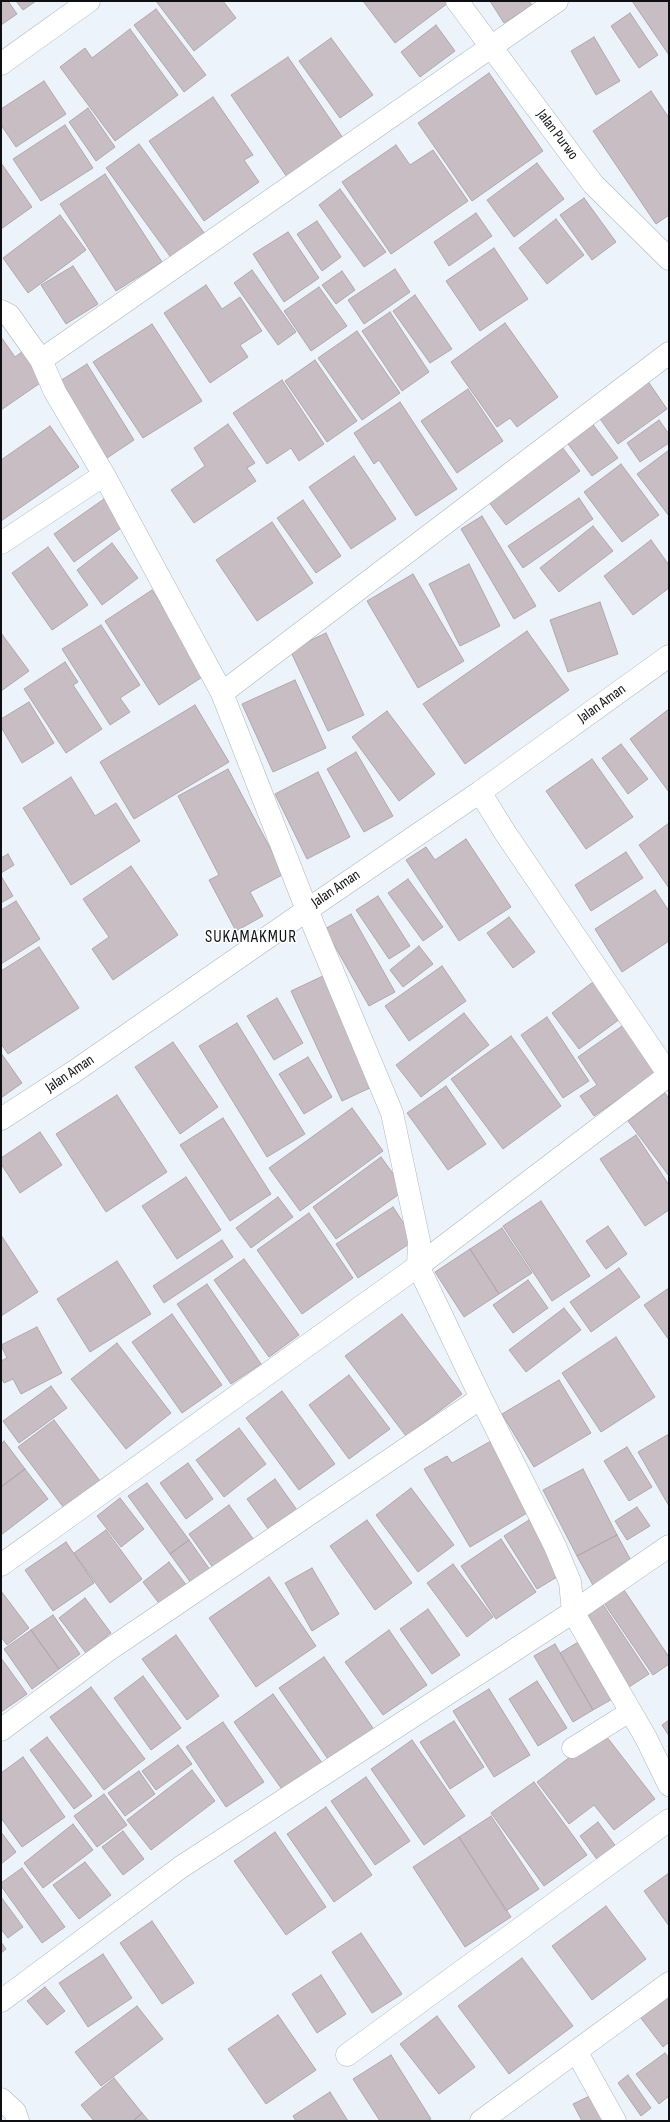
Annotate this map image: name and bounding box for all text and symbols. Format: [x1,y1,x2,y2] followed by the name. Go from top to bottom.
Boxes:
[532,106,582,164] street label: Jalan Purwo
[575,681,629,727] street label: Jalan Aman
[308,866,364,912] street label: Jalan Aman
[205,928,297,948] district label: SUKAMAKMUR
[42,1051,98,1097] street label: Jalan Aman

